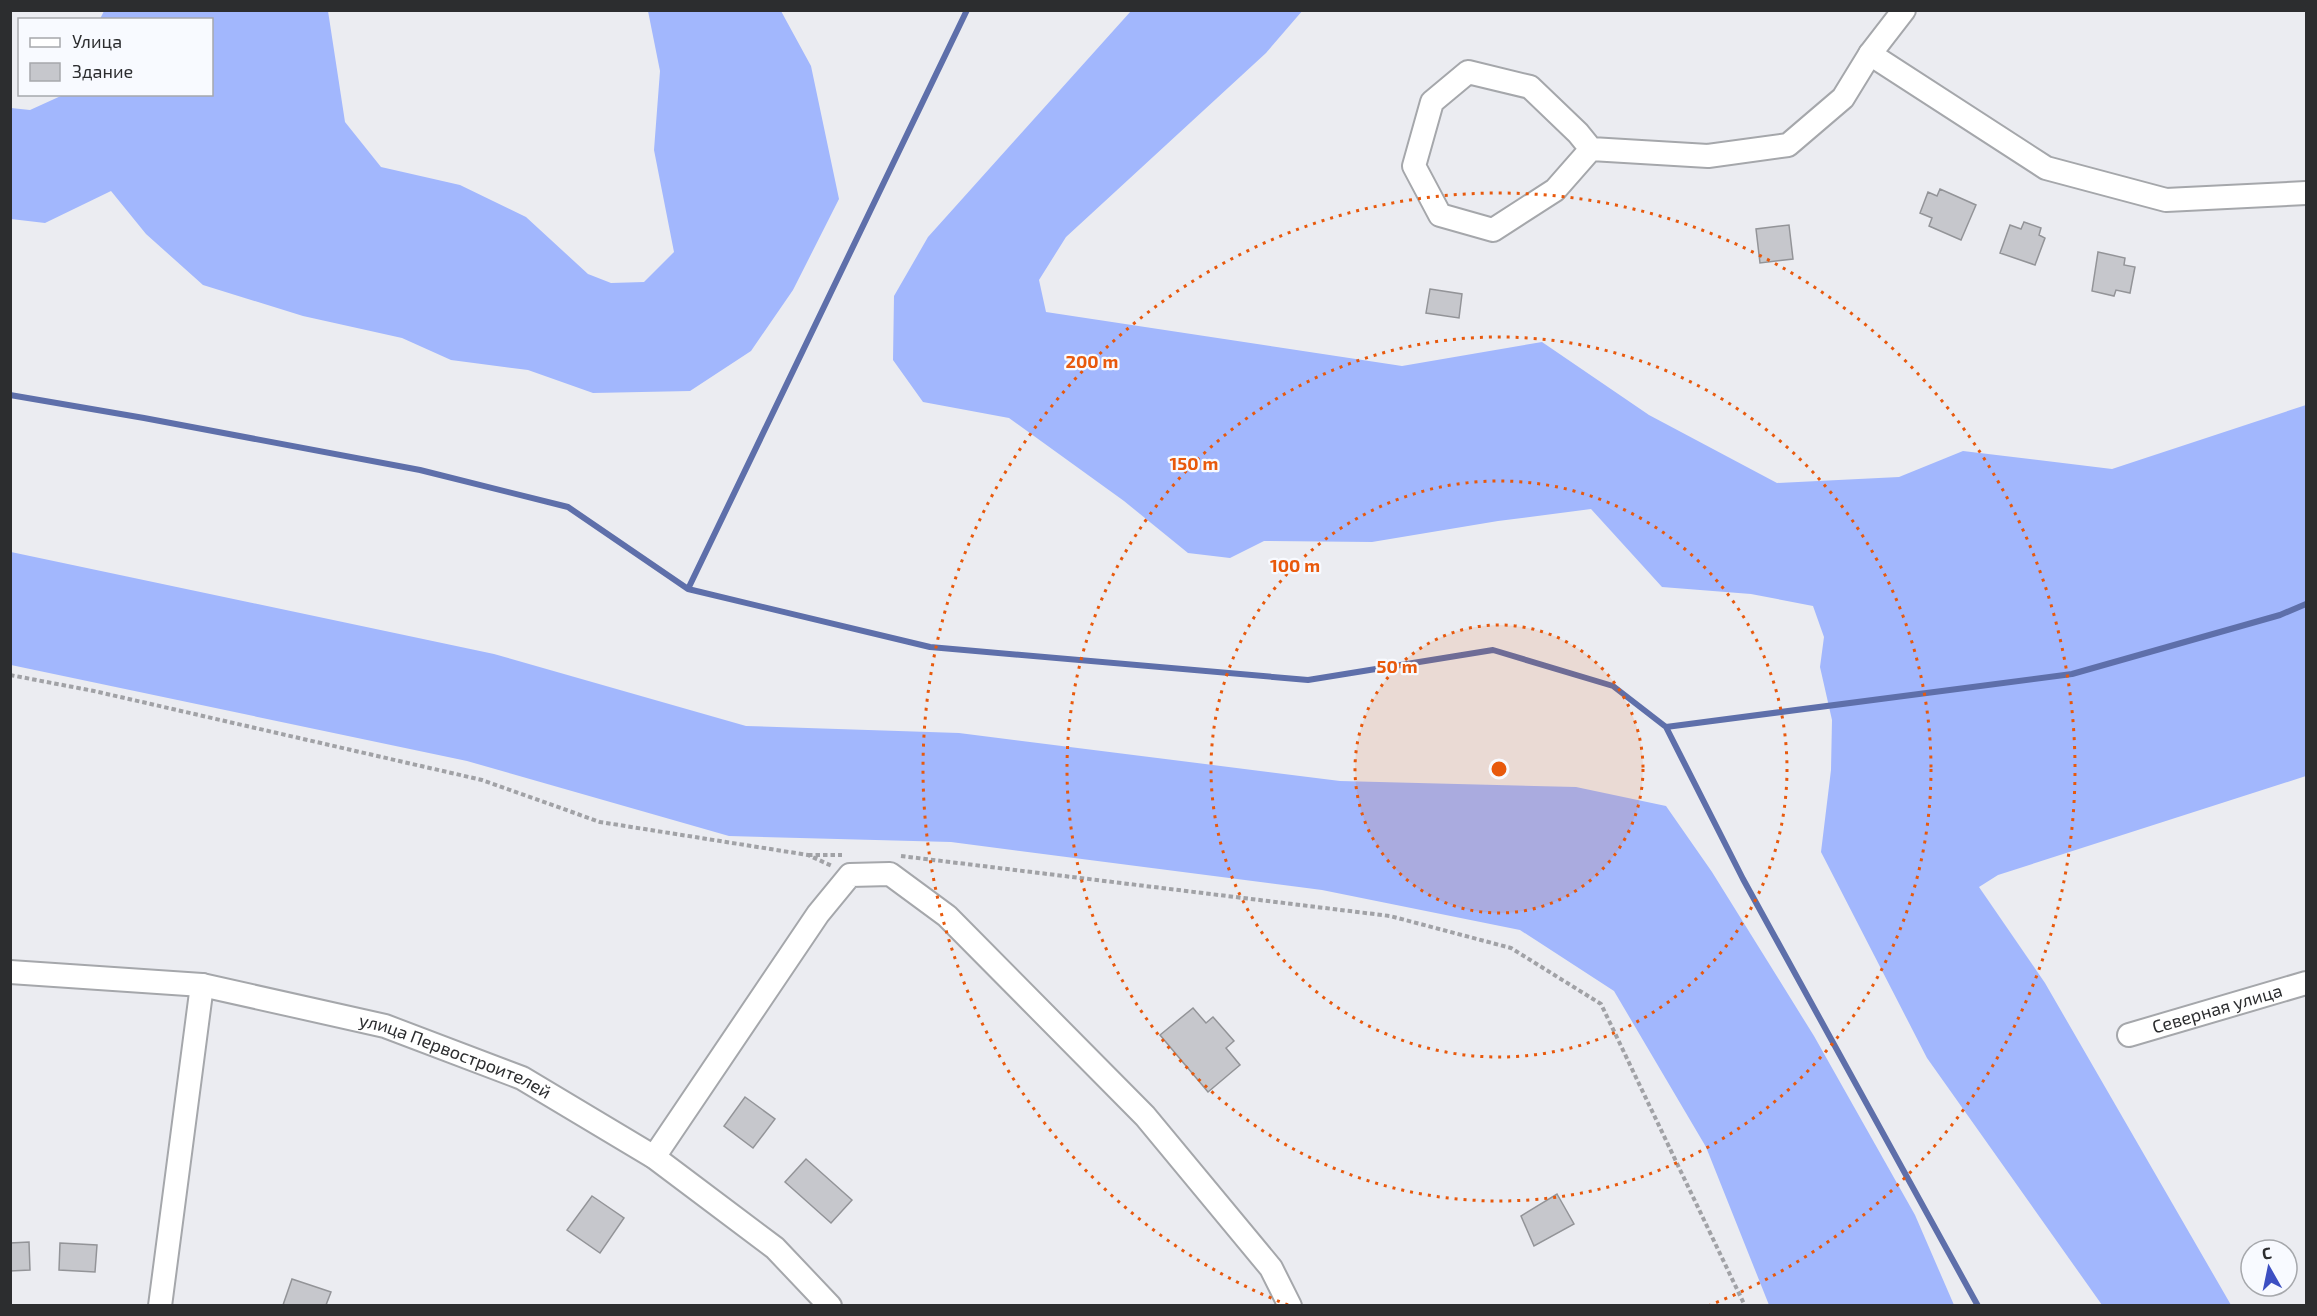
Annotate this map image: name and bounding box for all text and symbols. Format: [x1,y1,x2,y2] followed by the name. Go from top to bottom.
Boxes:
[18,18,213,96] legend
[72,30,122,52] text: Улица
[72,60,133,82] text: Здание
[1066,350,1118,372] text: 200 m
[1170,452,1218,474] text: 150 m
[1270,554,1320,576] text: 100 m
[1376,655,1418,677] text: 50 m
[1489,759,1509,779] centre of rings
[2149,979,2285,1038] street label: Северная улица
[357,1009,556,1103] street label: улица Первостроителей
[2239,1238,2299,1298] north arrow
[2260,1243,2273,1263] text: С

